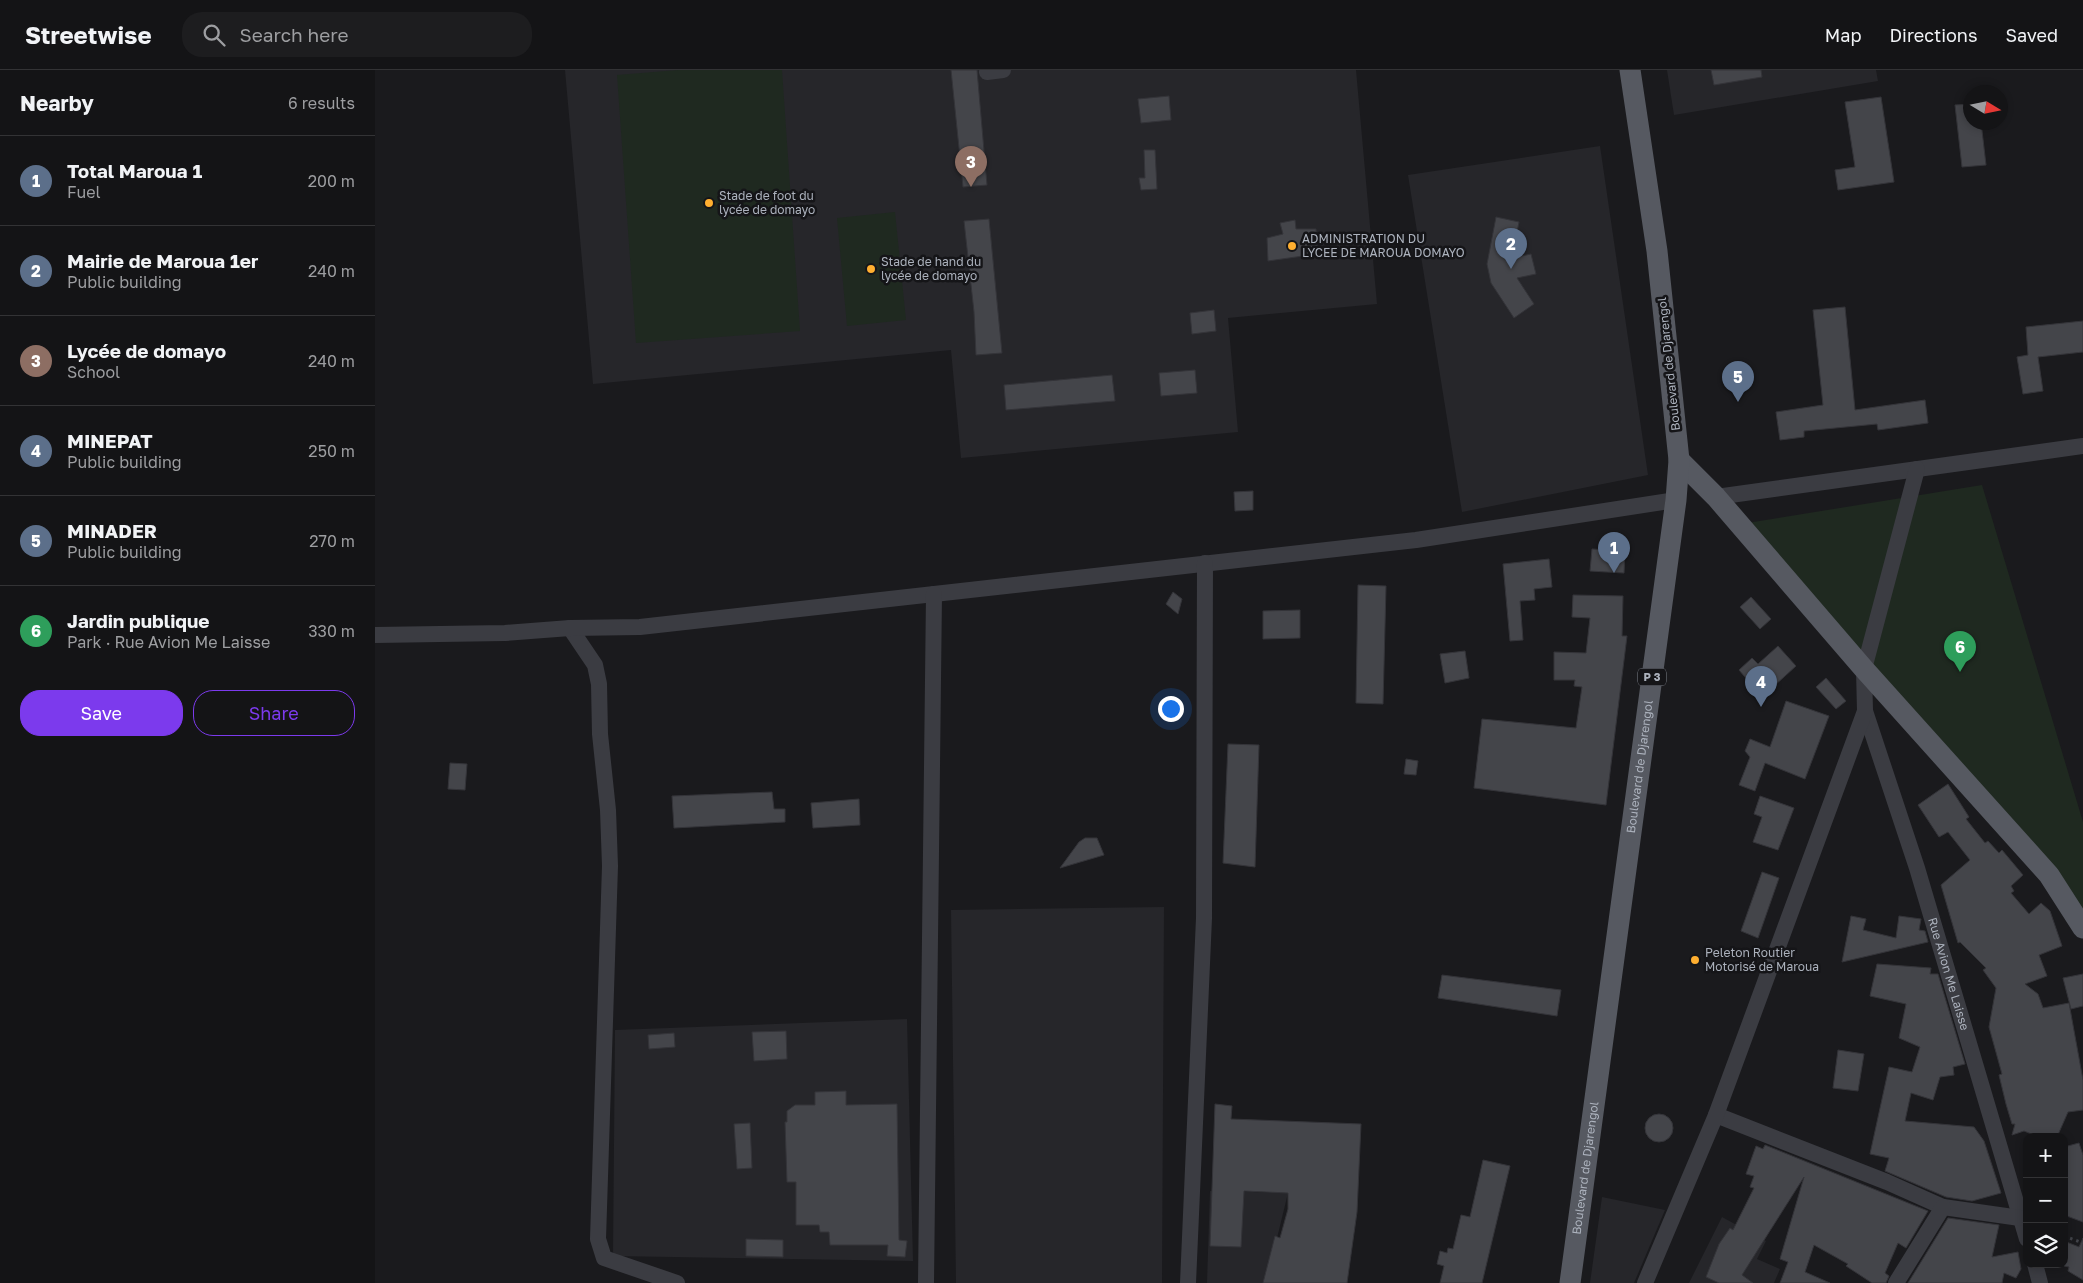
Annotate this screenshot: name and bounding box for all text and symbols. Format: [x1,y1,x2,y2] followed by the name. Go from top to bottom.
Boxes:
[182,12,532,57] search box
[25,20,152,49] text: Streetwise
[200,21,228,49] icon: search
[240,23,348,46] text: Search here
[1825,24,1861,46] text: Map
[1889,24,1977,46] text: Directions
[2005,24,2058,46] text: Saved
[1963,85,2008,130] north arrow
[20,90,94,116] text: Nearby
[288,93,355,113] text: 6 results
[955,146,987,187] pin: 3
[67,159,202,182] text: Total Maroua 1
[32,171,40,191] text: 1
[308,171,355,191] text: 200 m
[67,182,101,202] text: Fuel
[719,188,815,217] place label: Stade de foot du lycée de domayo
[703,197,715,209] marker: Stade de foot du lycée de domayo
[1495,228,1527,269] pin: 2
[1302,231,1465,260] place label: ADMINISTRATION DU LYCEE DE MAROUA DOMAYO
[1286,240,1298,252] marker: ADMINISTRATION DU LYCEE DE MAROUA DOMAYO
[67,249,258,272] text: Mairie de Maroua 1er
[881,254,981,283] place label: Stade de hand du lycée de domayo
[31,261,41,281] text: 2
[308,261,355,281] text: 240 m
[865,263,877,275] marker: Stade de hand du lycée de domayo
[67,272,182,292] text: Public building
[1654,296,1683,432] street label: Boulevard de Djarengol
[67,339,226,362] text: Lycée de domayo
[31,351,41,371] text: 3
[308,351,355,371] text: 240 m
[1722,361,1754,402] pin: 5
[67,362,120,382] text: School
[67,429,153,452] text: MINEPAT
[31,441,41,461] text: 4
[308,441,355,461] text: 250 m
[67,452,182,472] text: Public building
[67,519,157,542] text: MINADER
[31,531,41,551] text: 5
[309,531,355,551] text: 270 m
[1598,532,1630,573] pin: 1
[67,542,182,562] text: Public building
[67,609,210,632] text: Jardin publique
[31,621,41,641] text: 6
[308,621,355,641] text: 330 m
[1944,631,1976,672] pin: 6
[67,632,270,652] text: Park · Rue Avion Me Laisse
[1745,666,1777,707] pin: 4
[1638,668,1666,686] road number: P 3
[20,690,183,736] button: Save
[193,690,355,736] button: Share
[1158,696,1184,722] your location
[1623,699,1656,834] street label: Boulevard de Djarengol
[1925,916,1973,1032] street label: Rue Avion Me Laisse
[1705,945,1819,974] place label: Peleton Routier Motorisé de Maroua
[1689,954,1701,966] marker: Peleton Routier Motorisé de Maroua
[1569,1100,1602,1236] street label: Boulevard de Djarengol
[2023,1133,2068,1268] map controls
[2023,1133,2068,1178] button: +
[2023,1178,2068,1223] button: −
[2023,1223,2068,1268] button: layers

